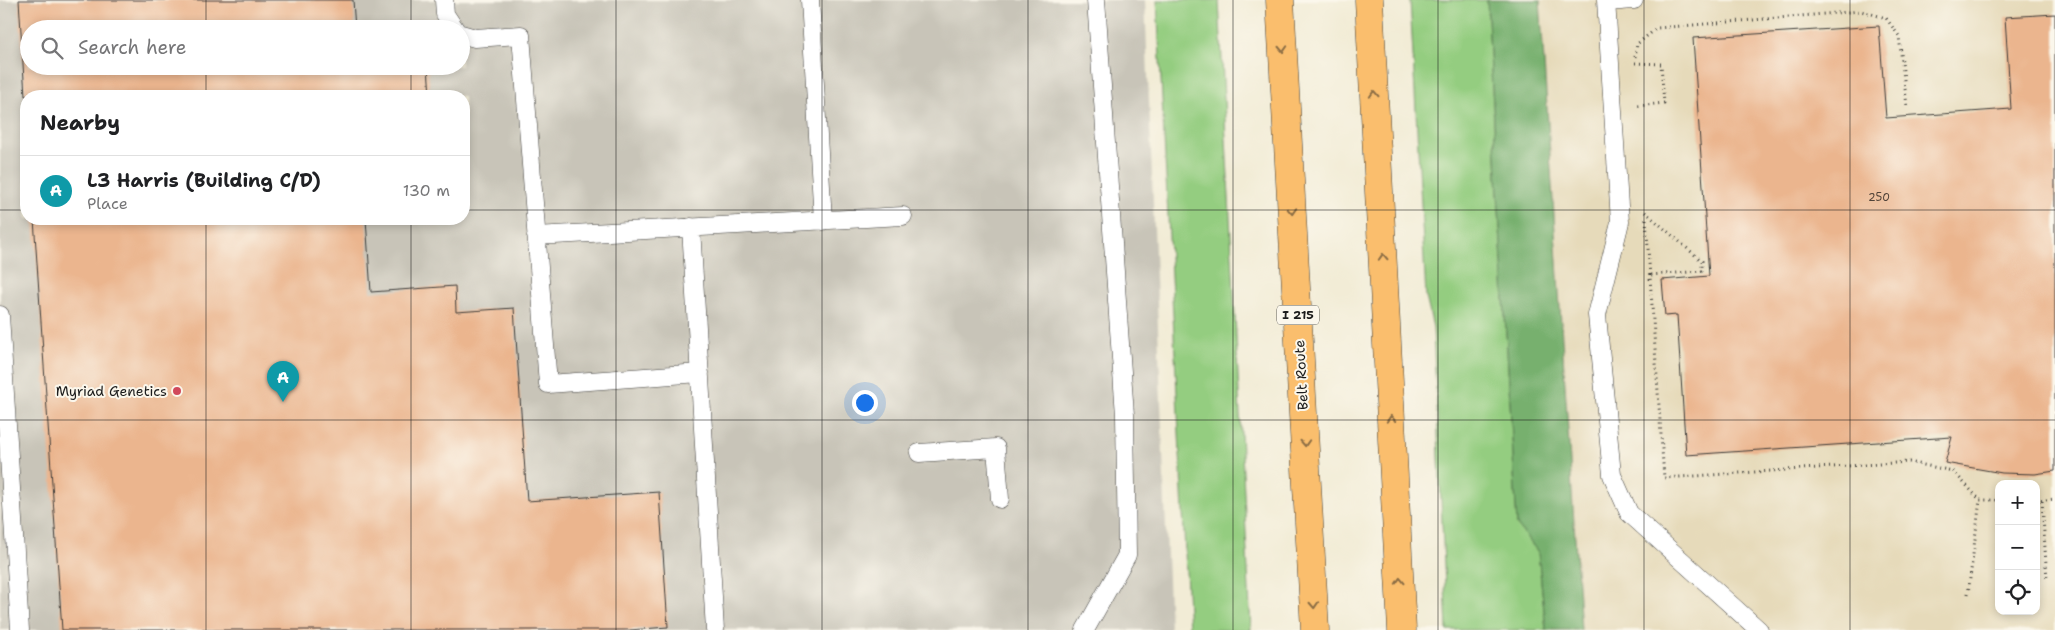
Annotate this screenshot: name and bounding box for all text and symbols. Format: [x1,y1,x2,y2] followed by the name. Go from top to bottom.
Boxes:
[20,20,470,75] search box
[38,34,66,62] icon: search
[78,35,187,60] text: Search here
[1277,45,1288,53] one-way arrow
[1369,90,1380,98] one-way arrow
[40,109,120,137] text: Nearby
[87,168,321,193] text: L3 Harris (Building C/D)
[50,180,62,201] text: A
[403,180,450,201] text: 130 m
[1868,190,1890,205] house number: 250
[87,193,128,214] text: Place
[1286,207,1297,215] one-way arrow
[1377,253,1388,261] one-way arrow
[1277,306,1319,324] road number: I 215
[1290,339,1312,411] street label: Belt Route
[267,361,299,402] pin: A
[56,382,167,400] place label: Myriad Genetics
[171,385,183,397] marker: Myriad Genetics
[852,390,878,416] your location
[1386,415,1397,423] one-way arrow
[1300,440,1310,447] one-way arrow
[1995,480,2040,615] map controls
[1995,480,2040,525] button: +
[1995,525,2040,570] button: −
[1995,570,2040,615] button: locate
[1394,577,1405,585] one-way arrow
[1309,602,1320,610] one-way arrow

